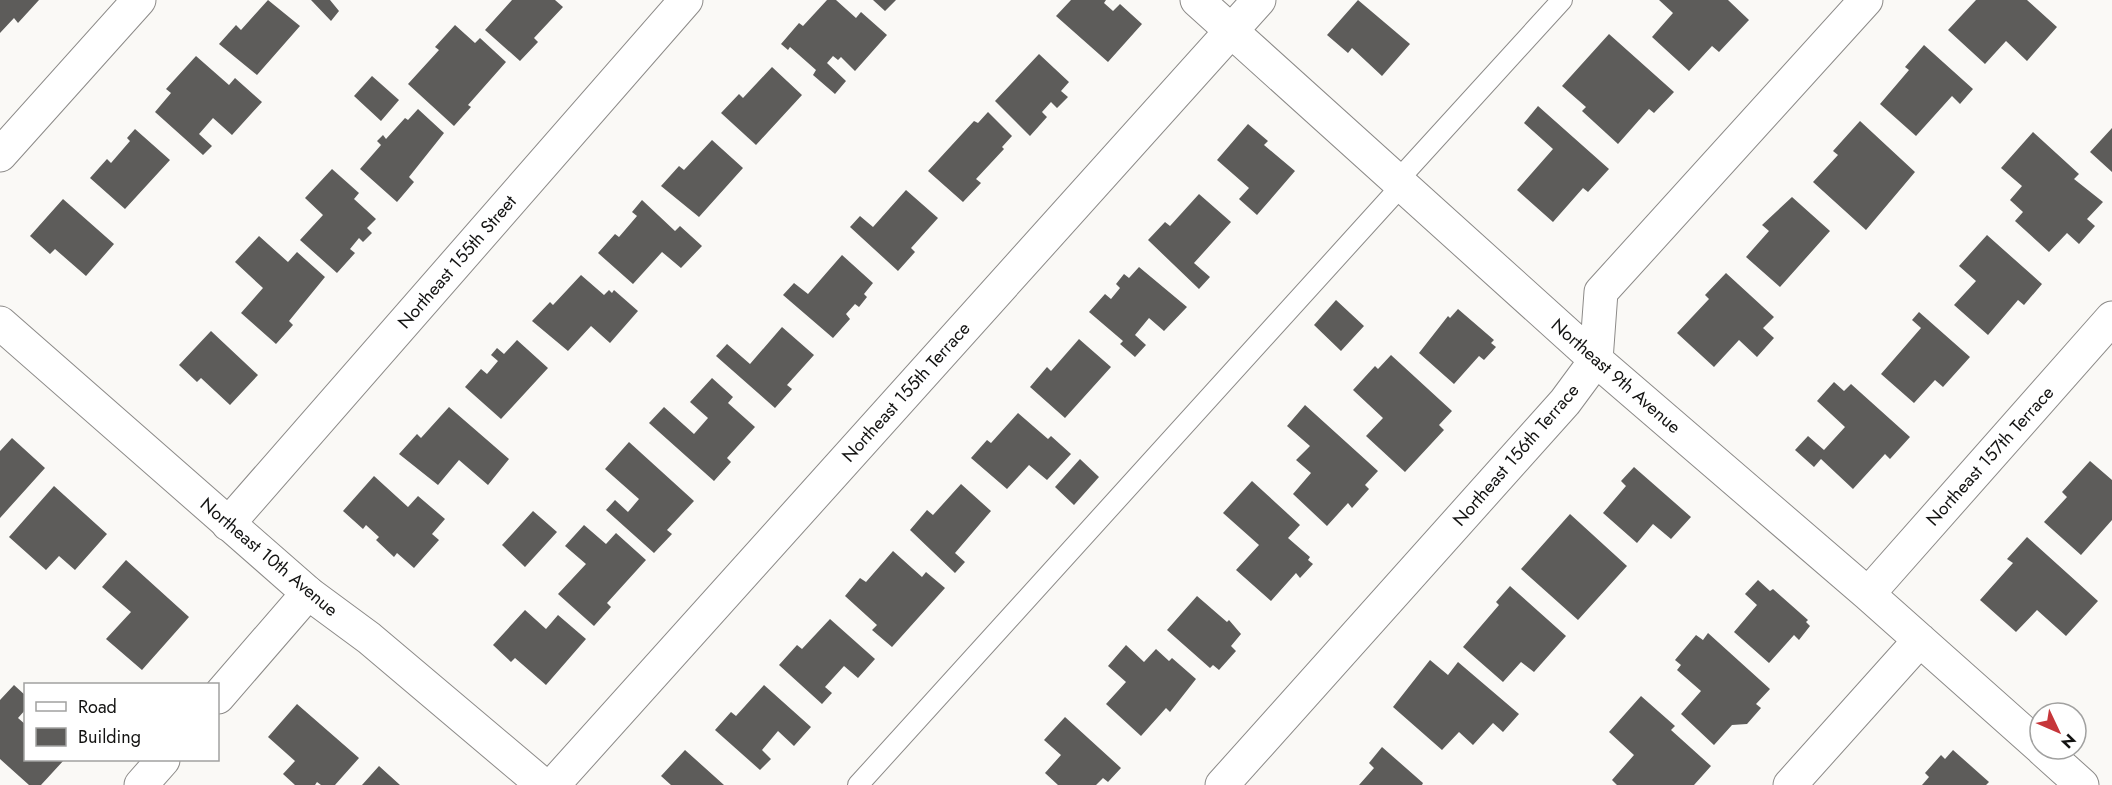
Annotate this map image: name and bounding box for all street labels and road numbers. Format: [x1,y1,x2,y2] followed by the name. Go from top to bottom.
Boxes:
[392,189,523,334] street label: Northeast 155th Street
[1545,312,1687,440] street label: Northeast 9th Avenue
[836,316,976,468] street label: Northeast 155th Terrace
[1447,378,1585,532] street label: Northeast 156th Terrace
[1920,380,2060,532] street label: Northeast 157th Terrace
[194,492,344,622] street label: Northeast 10th Avenue

